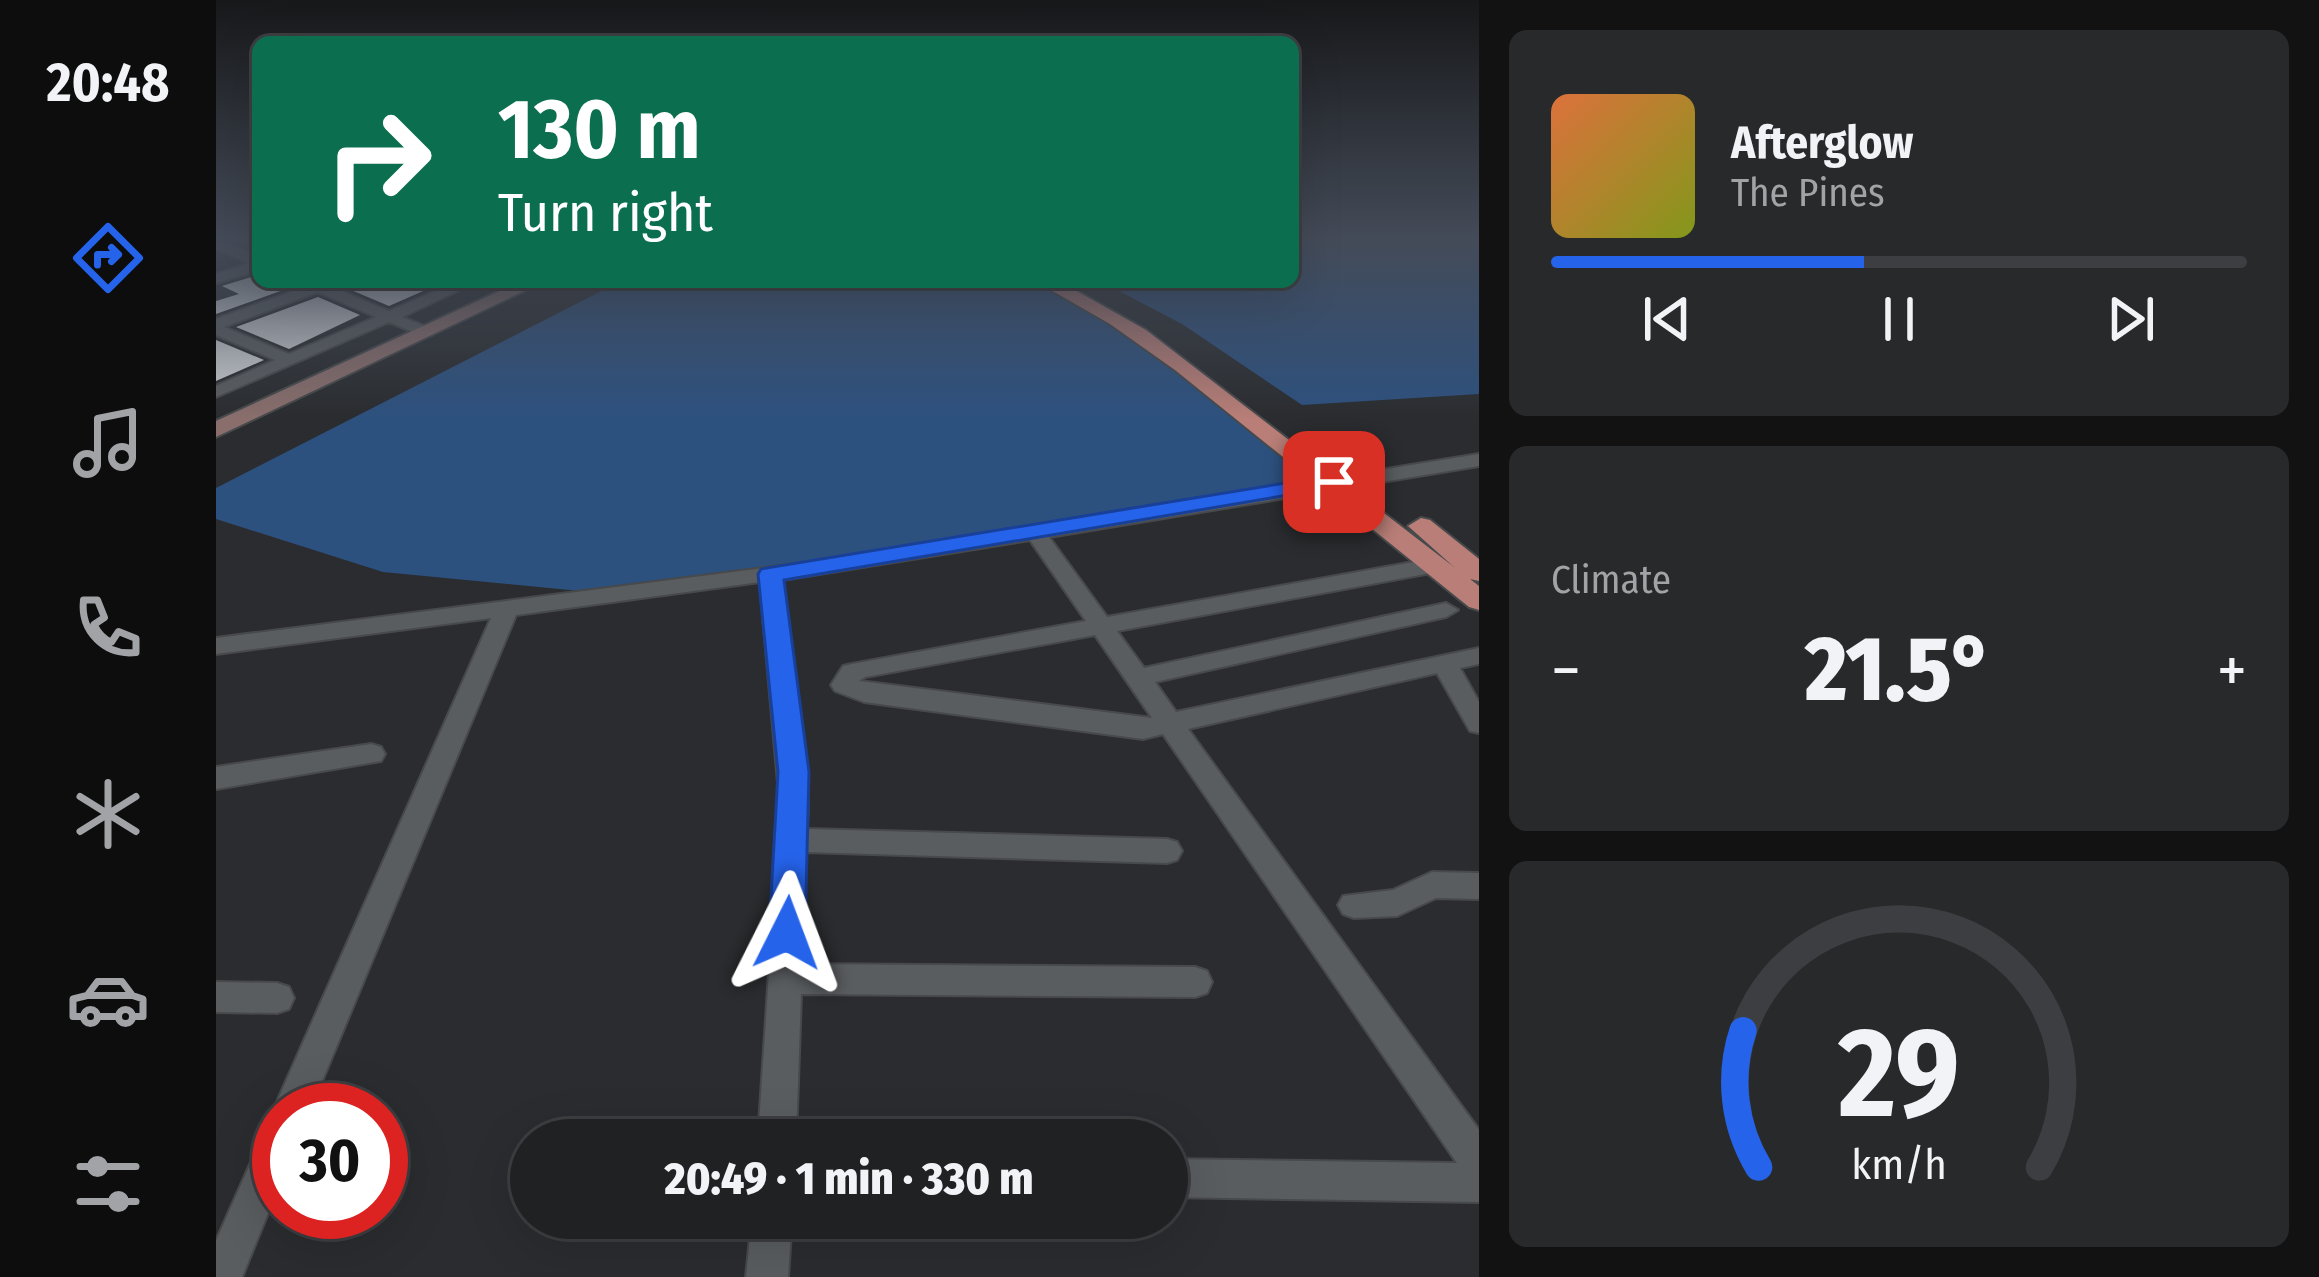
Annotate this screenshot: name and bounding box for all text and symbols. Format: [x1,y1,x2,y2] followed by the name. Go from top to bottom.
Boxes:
[47,51,169,115] text: 20:48
[498,79,701,180] text: 130 m
[300,84,456,240] icon: right
[1731,116,1913,170] text: Afterglow
[1731,170,1885,216] text: The Pines
[498,181,713,245] text: Turn right
[66,216,150,300] icon: directions
[1634,286,1700,352] icon: previous
[1866,286,1932,352] icon: pause
[2098,286,2164,352] icon: next
[66,401,150,485] icon: music
[1283,431,1385,533] pin
[1301,449,1367,515] icon: arrive
[1551,557,1671,603] text: Climate
[66,586,150,670] icon: phone
[1805,616,1993,724] text: 21.5°
[1551,631,1581,710] text: −
[2217,631,2247,710] text: +
[66,772,150,856] icon: climate
[724,870,850,996] position arrow
[66,957,150,1041] icon: car
[1837,1000,1960,1150] text: 29
[252,1083,408,1239] speed limit sign: 30
[1851,1139,1947,1190] text: km/h
[66,1142,150,1226] icon: filters
[665,1152,1033,1206] text: 20:49 · 1 min · 330 m

